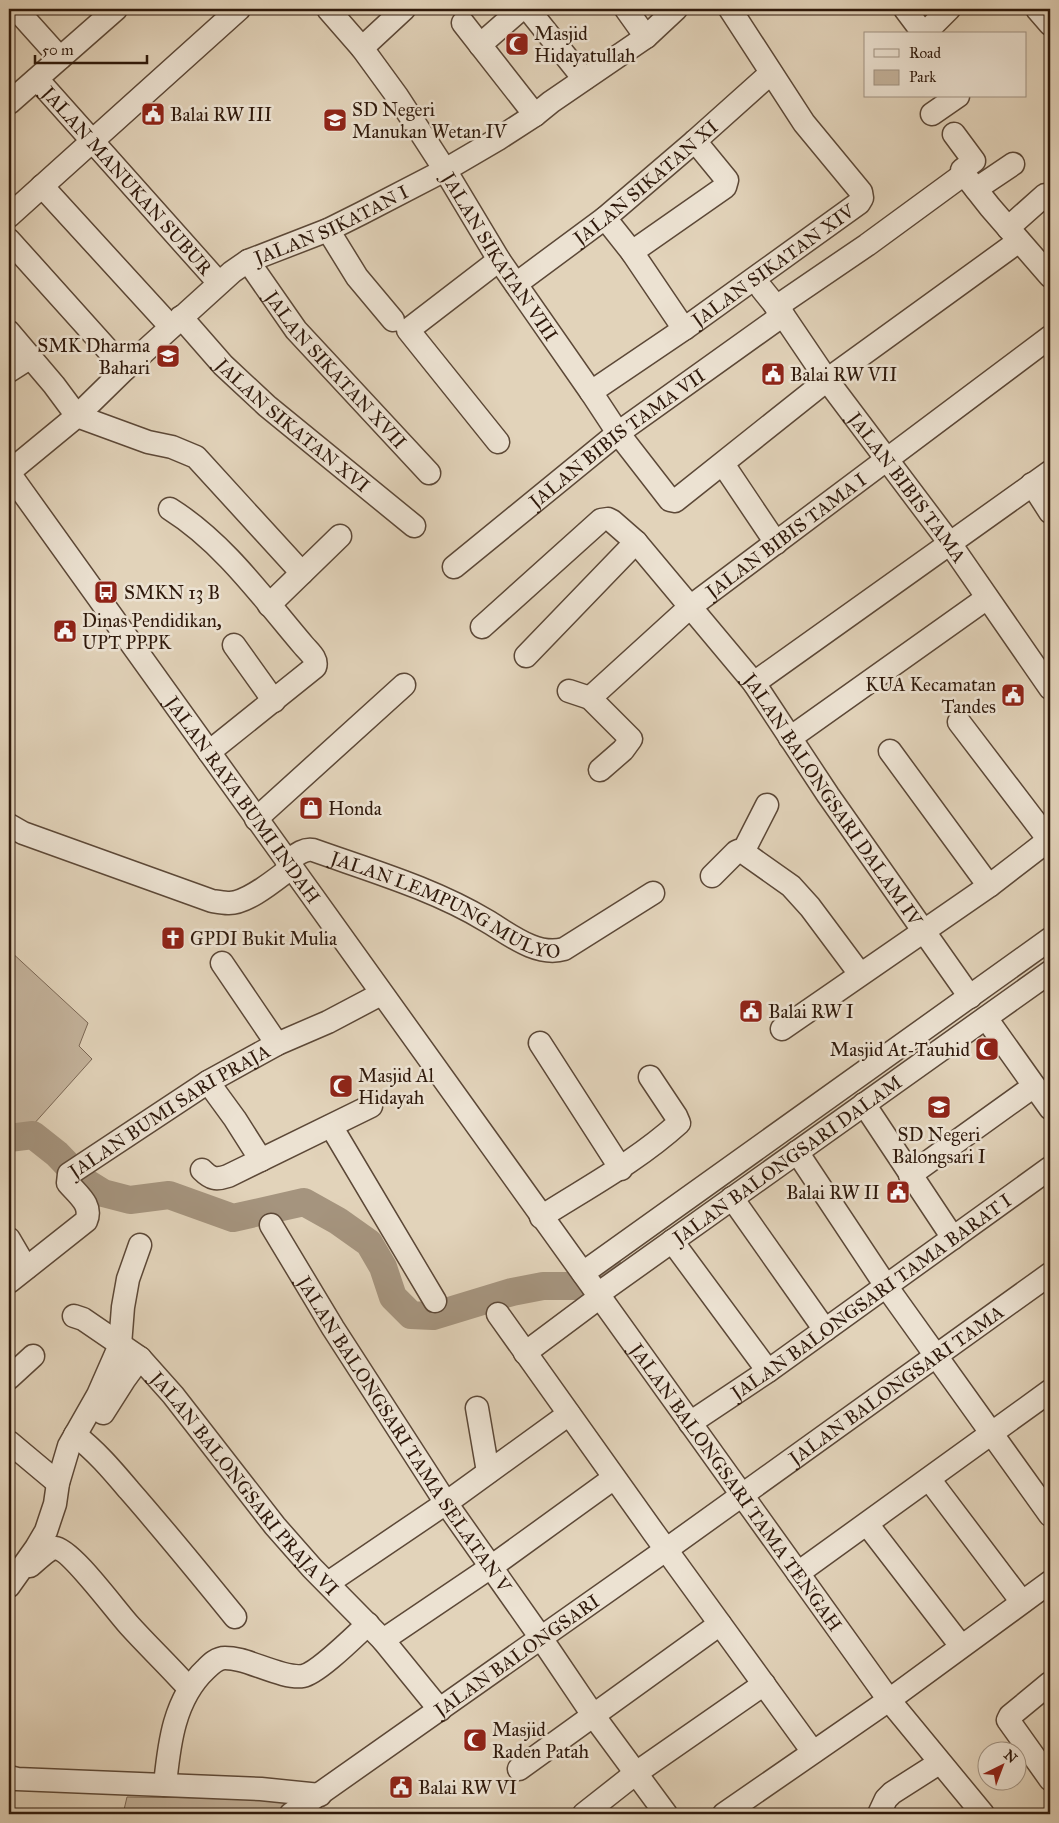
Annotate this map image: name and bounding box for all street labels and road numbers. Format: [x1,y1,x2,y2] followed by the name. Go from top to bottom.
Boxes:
[35,80,218,280] street label: JALAN MANUKAN SUBUR
[567,115,722,251] street label: JALAN SIKATAN XI
[436,166,563,345] street label: JALAN SIKATAN VIII
[249,180,412,271] street label: JALAN SIKATAN I
[686,198,859,333] street label: JALAN SIKATAN XIV
[262,284,412,452] street label: JALAN SIKATAN XVII
[214,352,376,496] street label: JALAN SIKATAN XVI
[523,363,709,515] street label: JALAN BIBIS TAMA VII
[842,406,971,567] street label: JALAN BIBIS TAMA
[700,468,870,605] street label: JALAN BIBIS TAMA I
[737,667,928,931] street label: JALAN BALONGSARI DALAM IV
[159,690,325,908] street label: JALAN RAYA BUMI INDAH
[326,845,561,962] street label: JALAN LEMPUNG MULYO
[63,1039,274,1184] street label: JALAN BUMI SARI PRAJA
[667,1070,906,1251] street label: JALAN BALONGSARI DALAM
[726,1189,1016,1403] street label: JALAN BALONGSARI TAMA BARAT I
[291,1270,517,1597] street label: JALAN BALONGSARI TAMA SELATAN V
[785,1300,1007,1470] street label: JALAN BALONGSARI TAMA
[623,1337,847,1635] street label: JALAN BALONGSARI TAMA TENGAH
[144,1365,344,1600] street label: JALAN BALONGSARI PRAJA VI
[428,1589,604,1723] street label: JALAN BALONGSARI

